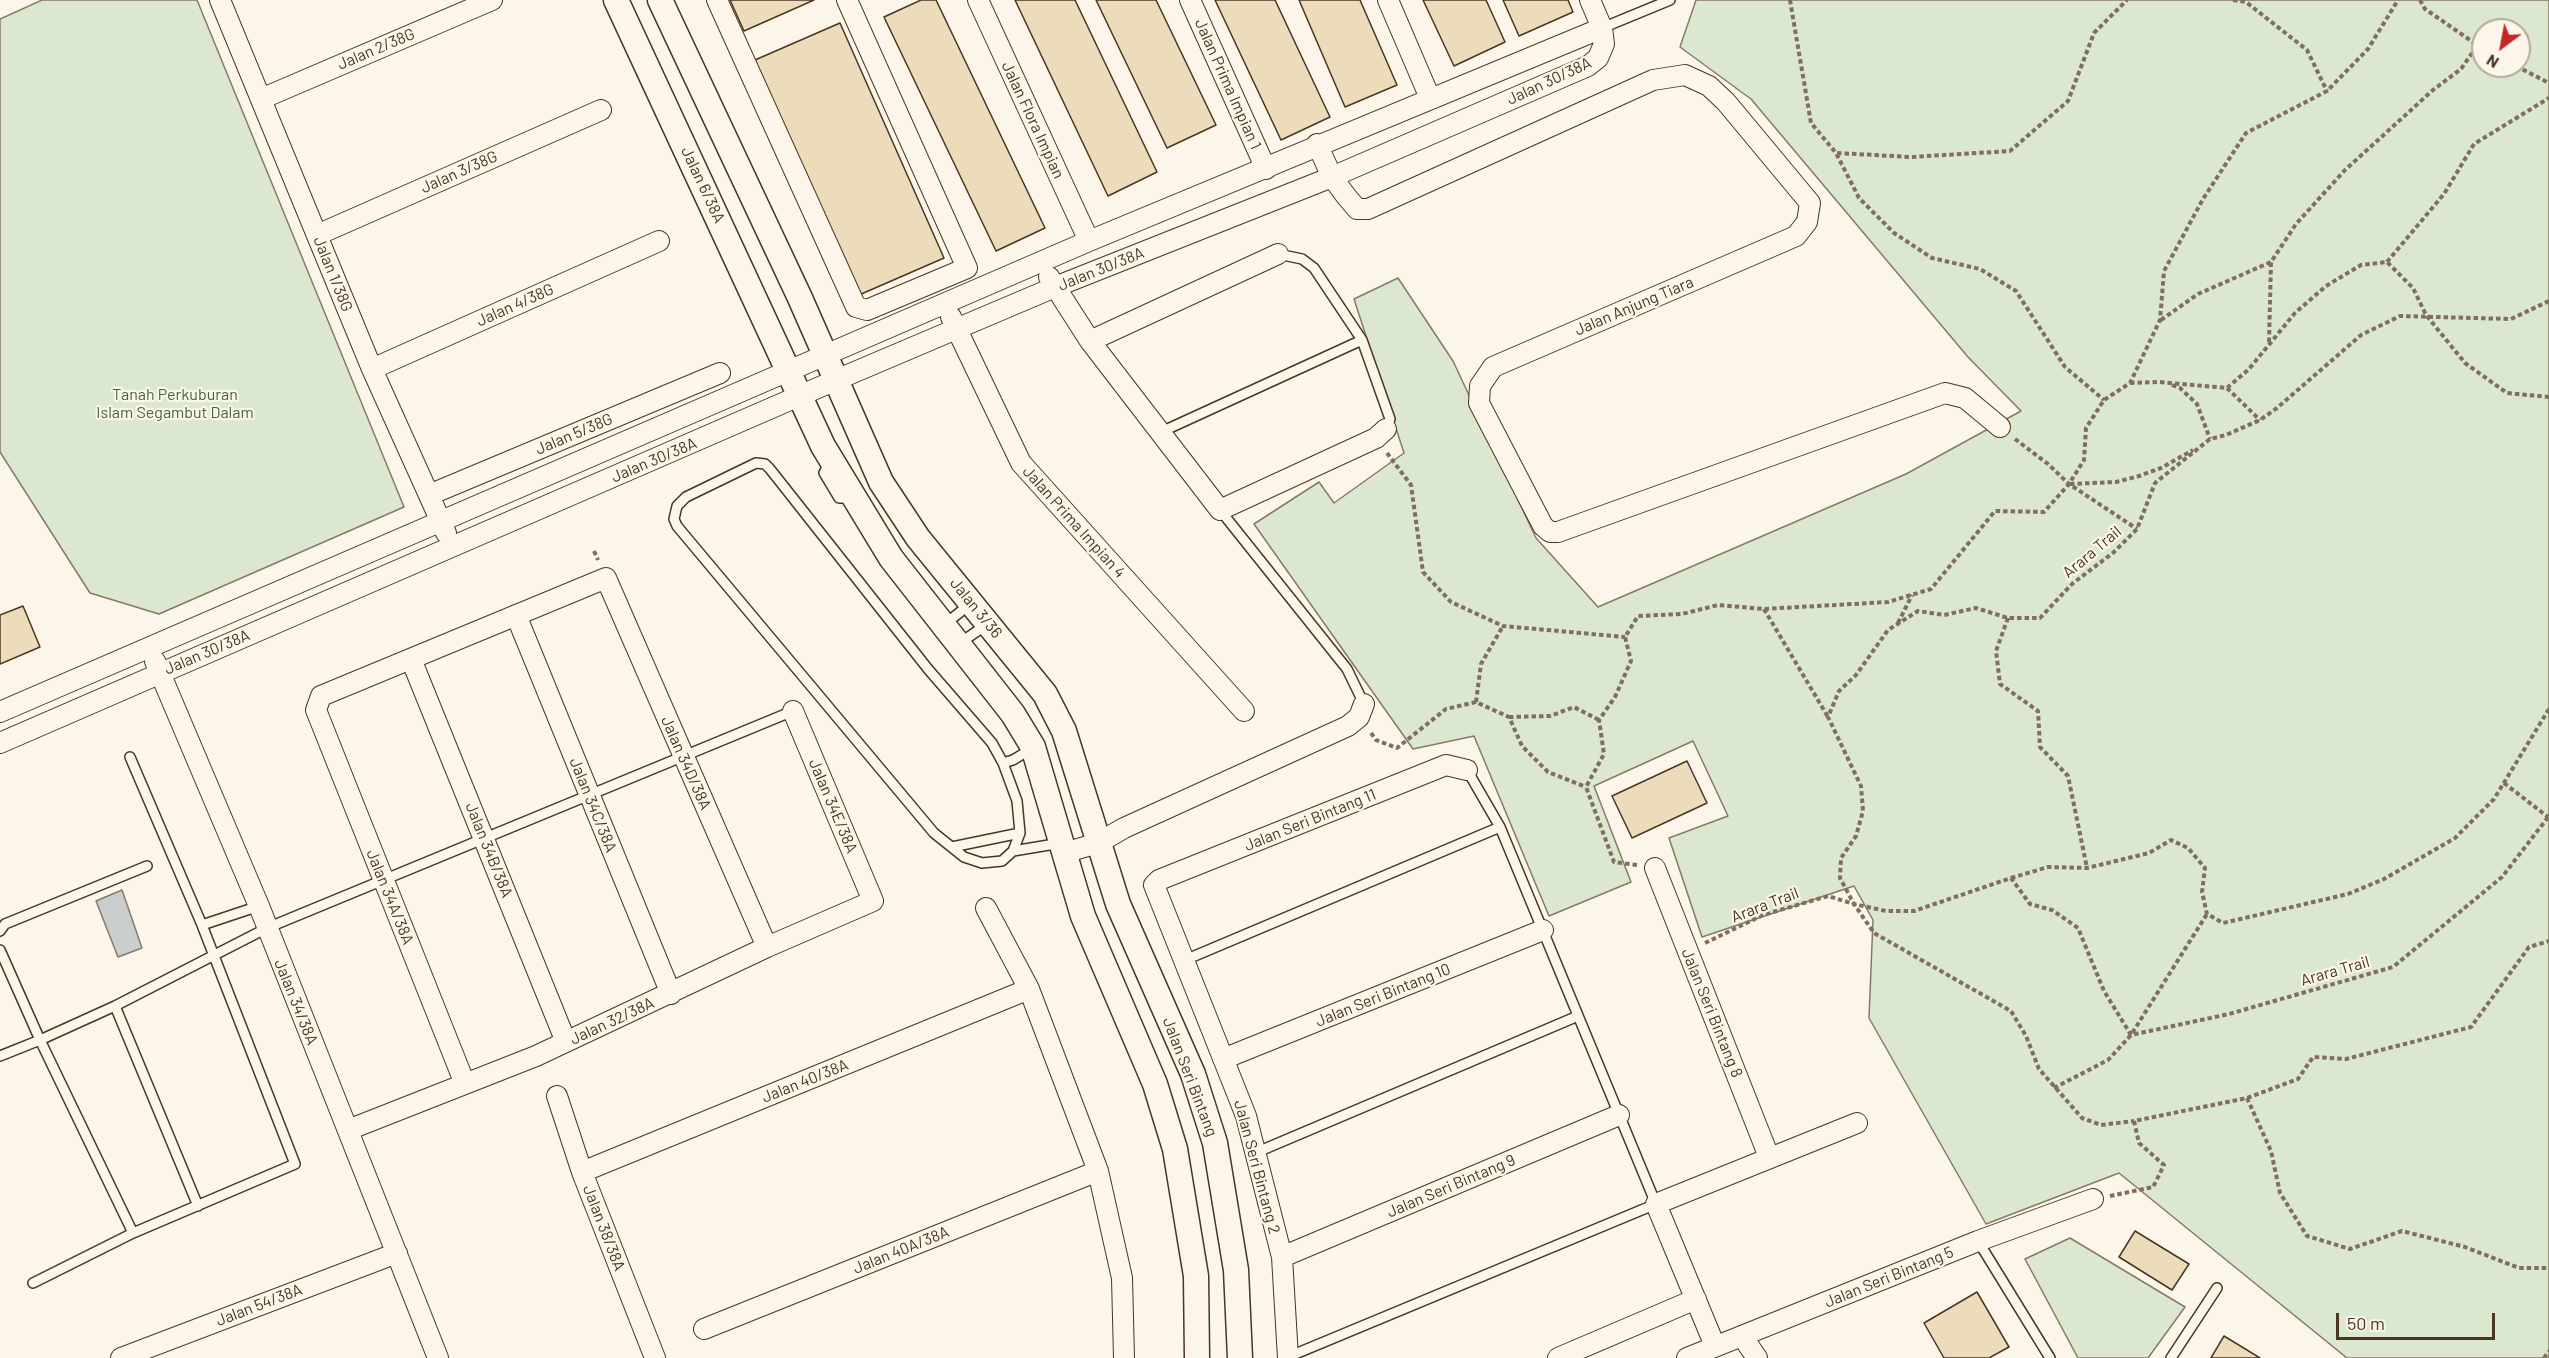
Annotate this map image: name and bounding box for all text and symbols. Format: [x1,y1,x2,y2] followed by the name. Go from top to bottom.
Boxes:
[1191,16,1265,152] street label: Jalan Prima Impian 1
[2471,18,2531,78] north arrow
[334,24,418,74] street label: Jalan 2/38G
[2483,51,2502,73] text: N
[1504,53,1594,109] street label: Jalan 30/38A
[997,58,1069,182] street label: Jalan Flora Impian
[677,144,729,226] street label: Jalan 6/38A
[418,147,500,197] street label: Jalan 3/38G
[309,234,357,314] street label: Jalan 1/38G
[1055,243,1147,295] street label: Jalan 30/38A
[1572,272,1696,340] street label: Jalan Anjung Tiara
[473,279,557,331] street label: Jalan 4/38G
[96,385,254,423] park label: Tanah Perkuburan Islam Segambut Dalam
[532,409,616,459] street label: Jalan 5/38G
[608,433,700,487] street label: Jalan 30/38A
[1019,462,1129,582] street label: Jalan Prima Impian 4
[2059,522,2125,582] street label: Arara Trail
[946,574,1006,642] street label: Jalan 3/36
[161,625,253,679] street label: Jalan 30/38A
[657,713,715,813] street label: Jalan 34D/38A
[565,755,621,855] street label: Jalan 34C/38A
[805,756,861,856] street label: Jalan 34E/38A
[1241,785,1379,855] street label: Jalan Seri Bintang 11
[461,800,517,900] street label: Jalan 34B/38A
[362,847,418,947] street label: Jalan 34A/38A
[1728,883,1802,927] street label: Arara Trail
[1677,946,1747,1080] street label: Jalan Seri Bintang 8
[2298,952,2372,990] street label: Arara Trail
[270,956,322,1048] street label: Jalan 34/38A
[1313,959,1453,1031] street label: Jalan Seri Bintang 10
[567,993,657,1049] street label: Jalan 32/38A
[1158,1015,1222,1139] street label: Jalan Seri Bintang
[759,1055,851,1107] street label: Jalan 40/38A
[1230,1098,1284,1236] street label: Jalan Seri Bintang 2
[1384,1150,1518,1222] street label: Jalan Seri Bintang 9
[579,1182,629,1274] street label: Jalan 38/38A
[850,1222,952,1278] street label: Jalan 40A/38A
[1822,1242,1956,1312] street label: Jalan Seri Bintang 5
[213,1280,305,1330] street label: Jalan 54/38A
[2339,1301,2498,1339] scale bar
[2347,1312,2385,1334] text: 50 m

